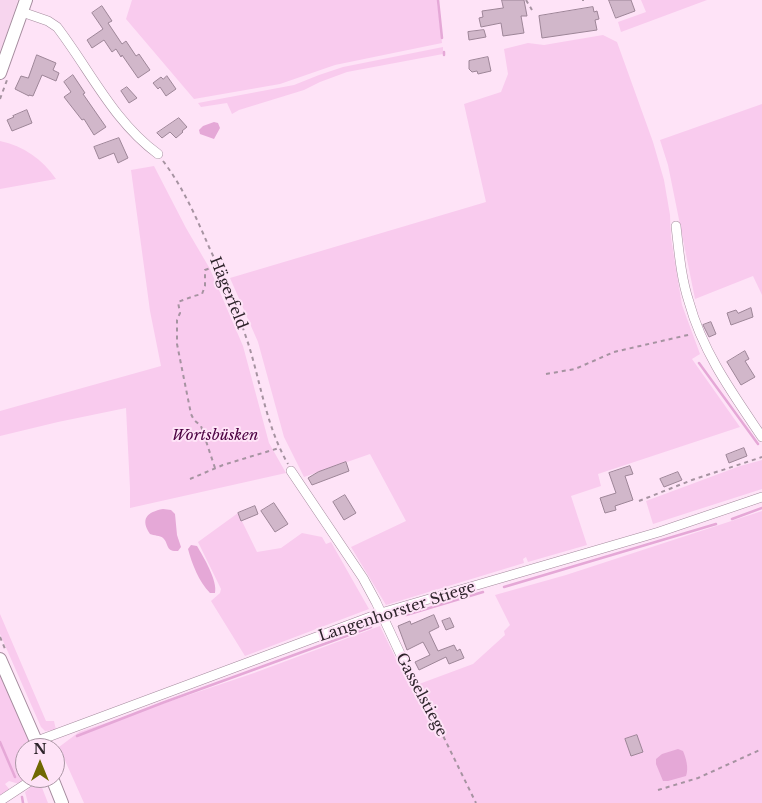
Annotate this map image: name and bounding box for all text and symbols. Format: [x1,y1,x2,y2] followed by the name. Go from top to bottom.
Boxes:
[205,254,251,332] street label: Hägerfeld
[172,427,258,445] park label: Wortsbüsken
[316,578,478,646] street label: Langenhorster Stiege
[391,650,451,740] street label: Gasselstiege
[15,738,65,788] north arrow
[33,740,47,758] text: N

